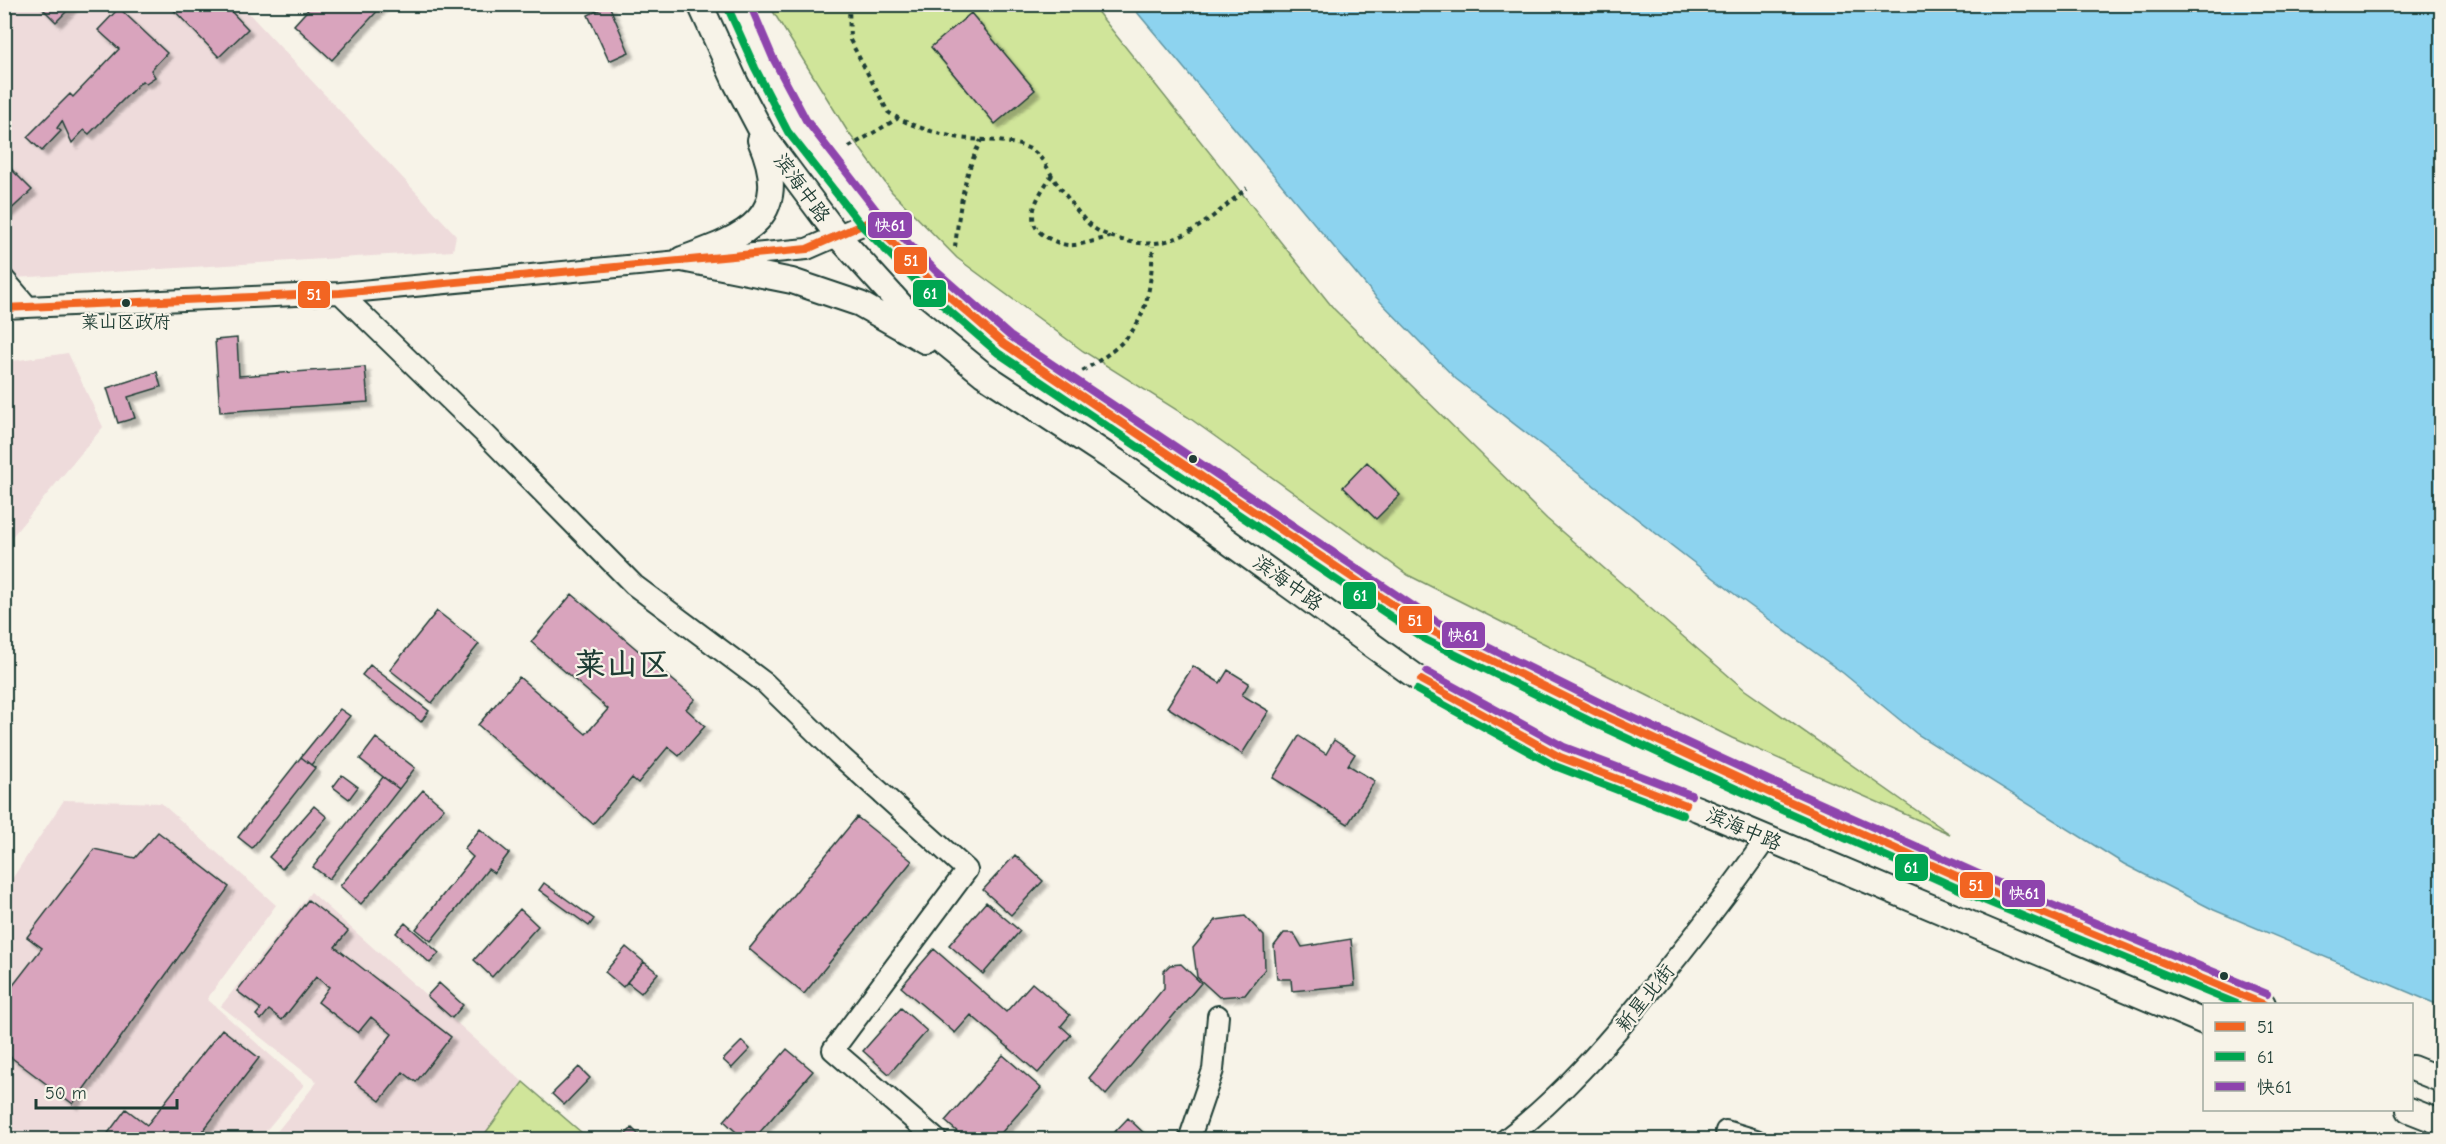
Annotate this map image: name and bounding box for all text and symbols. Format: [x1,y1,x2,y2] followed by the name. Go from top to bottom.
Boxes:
[769,149,835,228] street label: 滨海中路
[867,211,913,239] line badge: 快61
[875,217,905,235] text: 快61
[893,246,928,275] line badge: 51
[904,252,918,270] text: 51
[912,279,947,308] line badge: 61
[297,280,331,309] line badge: 51
[923,285,937,303] text: 61
[307,286,321,304] text: 51
[120,297,132,309] marker: 莱山区政府
[81,312,171,333] place label: 莱山区政府
[1187,453,1199,465] unlabelled marker
[1249,550,1328,616] street label: 滨海中路
[1342,581,1377,610] line badge: 61
[1353,587,1367,605] text: 61
[1398,605,1433,634] line badge: 51
[1408,612,1422,630] text: 51
[1441,621,1486,649] line badge: 快61
[1448,627,1478,645] text: 快61
[574,646,670,683] district label: 莱山区
[1703,803,1786,856] street label: 滨海中路
[1894,853,1929,882] line badge: 61
[1904,859,1918,877] text: 61
[1959,871,1994,899] line badge: 51
[1969,877,1983,895] text: 51
[2001,879,2046,908] line badge: 快61
[2009,885,2039,903] text: 快61
[1611,960,1679,1036] street label: 新星北街
[2218,970,2230,982] unlabelled marker
[2203,1003,2413,1111] legend
[2257,1017,2274,1038] text: 51
[2257,1047,2274,1068] text: 61
[36,1072,177,1110] scale bar
[2257,1077,2292,1098] text: 快61
[45,1083,87,1104] text: 50 m

